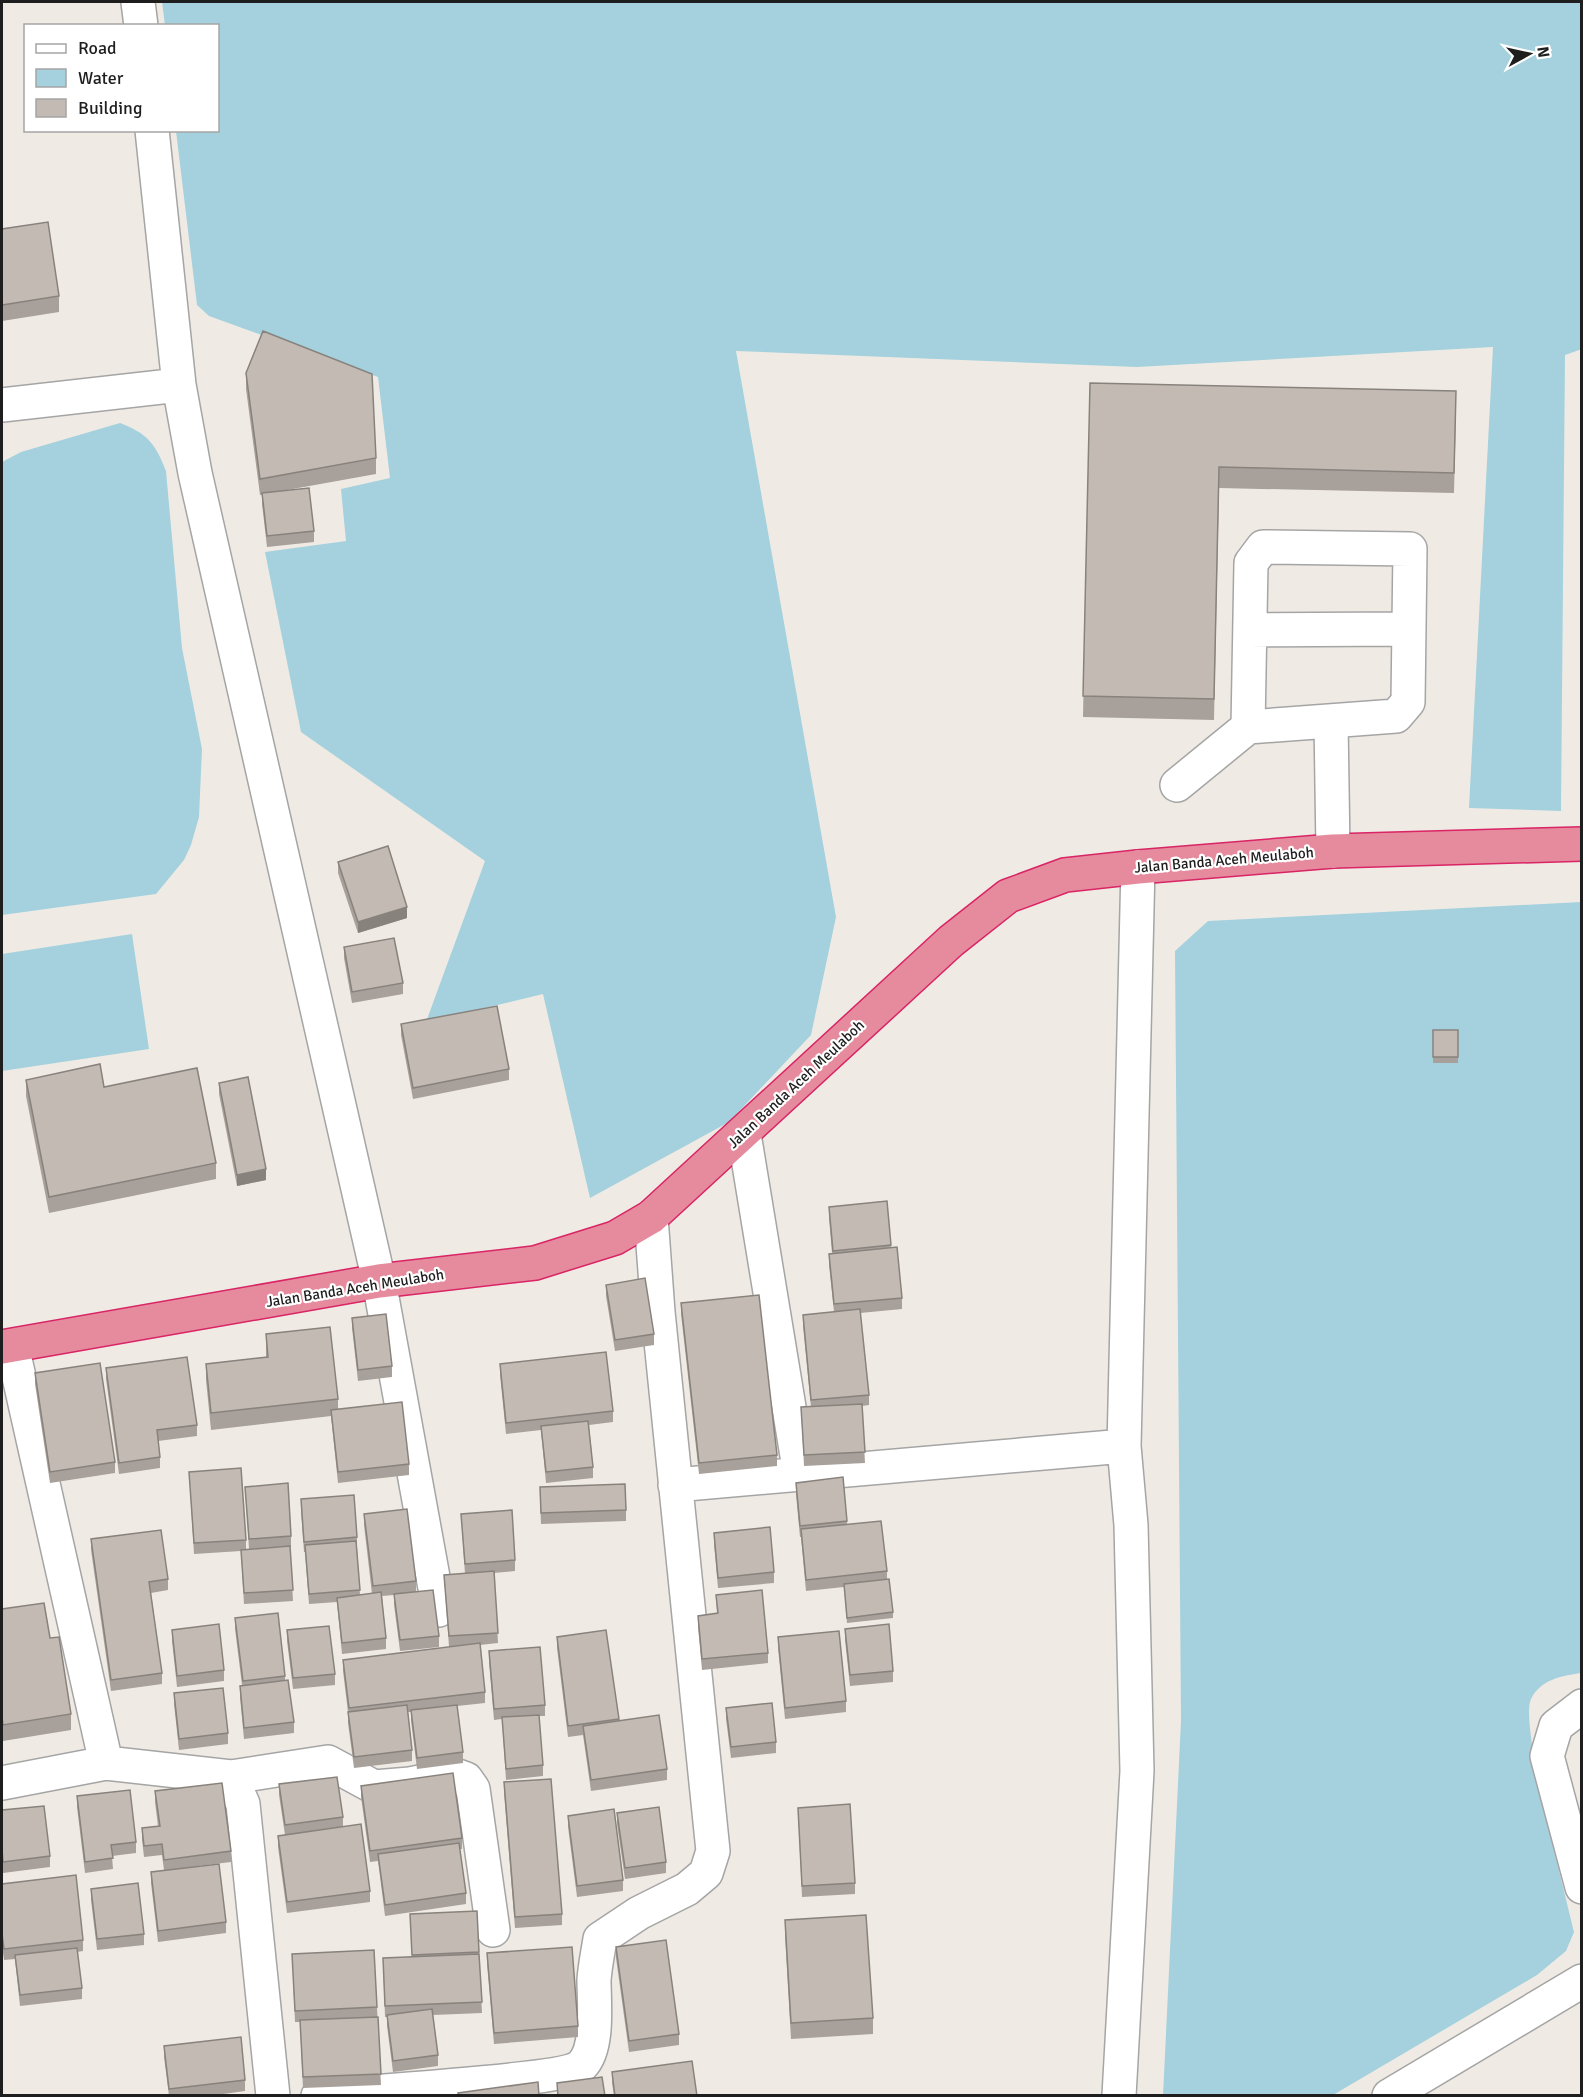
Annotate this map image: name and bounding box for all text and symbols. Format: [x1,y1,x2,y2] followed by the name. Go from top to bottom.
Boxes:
[24,24,219,132] legend
[1499,24,1559,84] north arrow
[78,37,117,59] text: Road
[1532,45,1554,59] text: N
[78,67,124,89] text: Water
[78,97,142,119] text: Building
[1134,843,1314,877] street label: Jalan Banda Aceh Meulaboh
[724,1016,868,1152] street label: Jalan Banda Aceh Meulaboh
[265,1265,445,1311] street label: Jalan Banda Aceh Meulaboh

